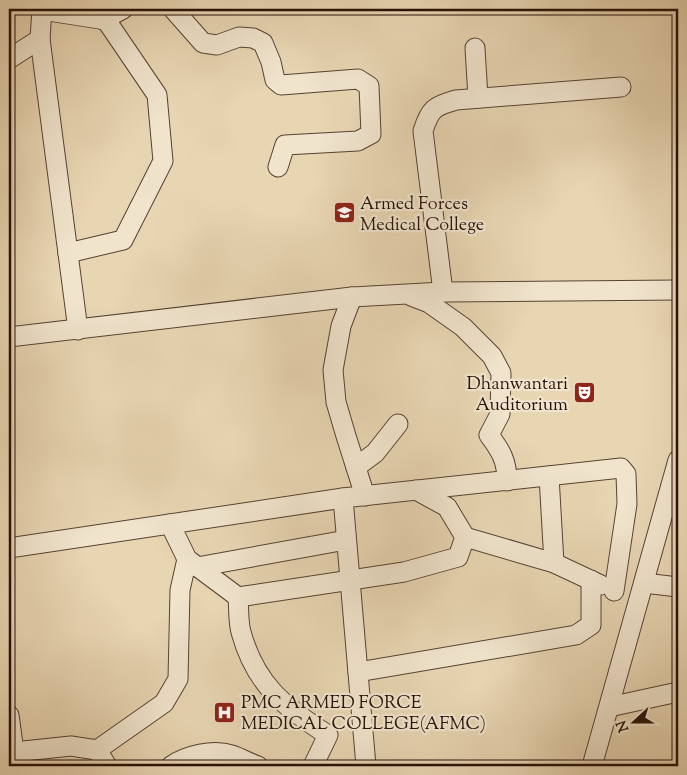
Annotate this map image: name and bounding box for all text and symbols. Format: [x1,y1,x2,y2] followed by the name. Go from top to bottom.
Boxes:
[360,192,484,239] place label: Armed Forces Medical College
[332,201,356,225] school or university icon: Armed Forces Medical College
[466,372,568,419] place label: Dhanwantari Auditorium
[572,381,596,405] theatre icon: Dhanwantari Auditorium
[241,691,486,738] place label: PMC ARMED FORCE MEDICAL COLLEGE(AFMC)
[610,698,660,748] north arrow
[213,700,237,724] hospital icon: PMC ARMED FORCE MEDICAL COLLEGE(AFMC)
[612,717,635,735] text: N

